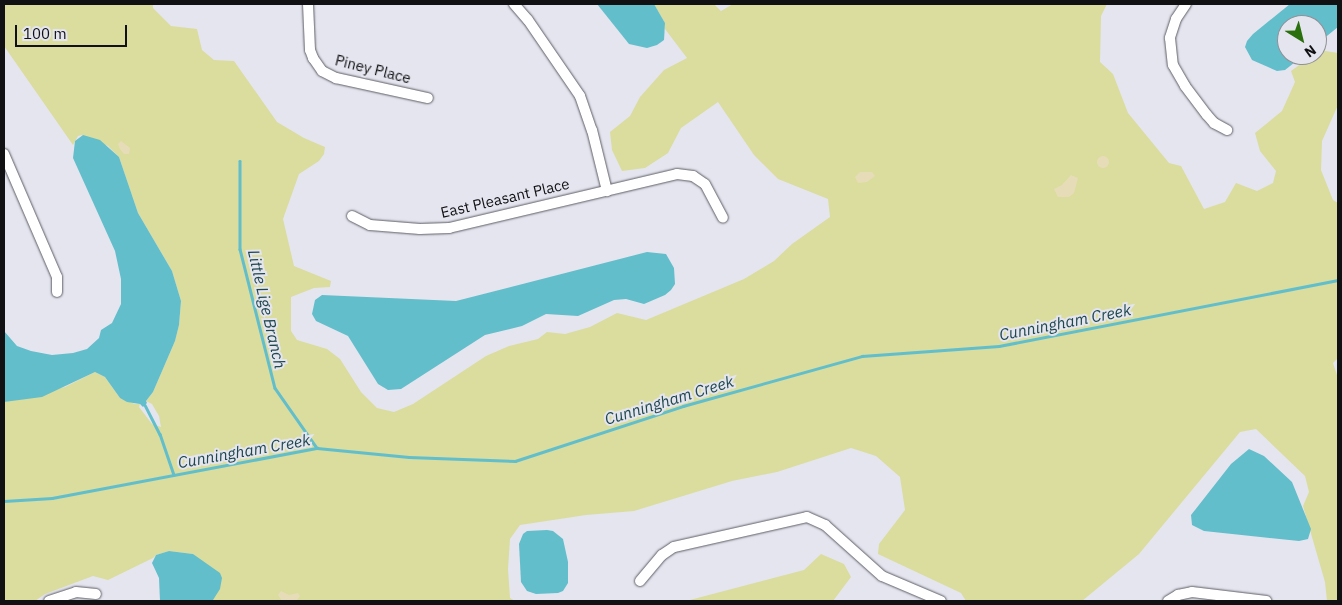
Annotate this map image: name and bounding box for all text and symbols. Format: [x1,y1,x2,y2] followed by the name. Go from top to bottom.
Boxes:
[18,15,130,47] scale bar
[1277,15,1327,65] north arrow
[23,24,67,43] text: 100 m
[1301,41,1320,62] text: N
[333,51,413,87] street label: Piney Place
[439,174,571,222] street label: East Pleasant Place
[244,248,290,370] water label: Little Lige Branch
[997,300,1133,344] water label: Cunningham Creek
[602,371,736,429] water label: Cunningham Creek
[176,430,312,472] water label: Cunningham Creek

